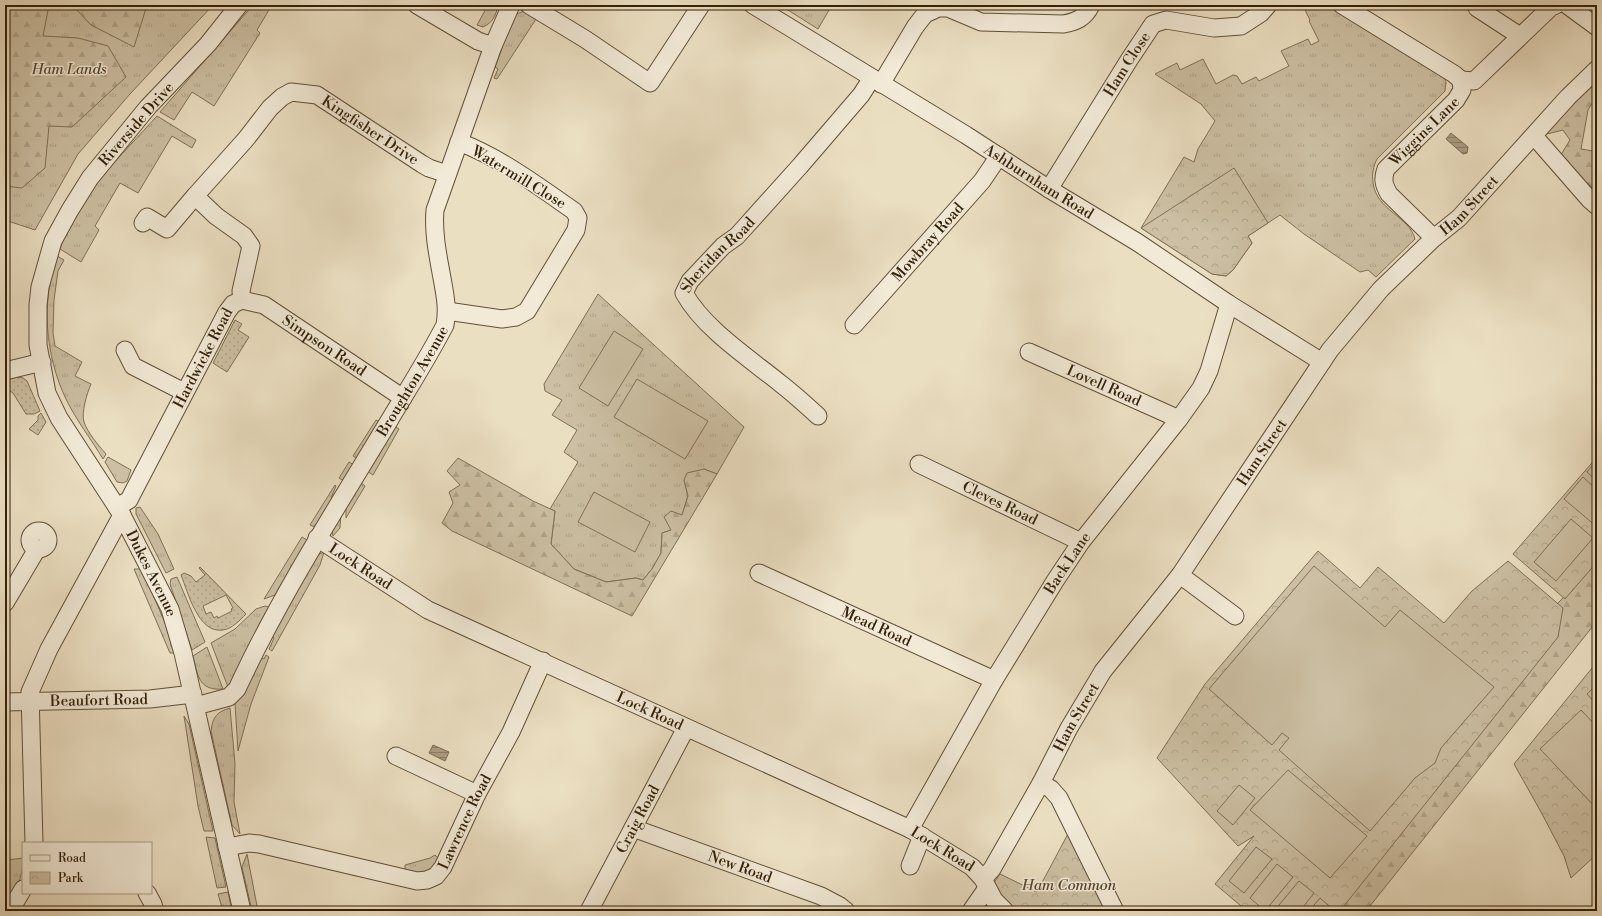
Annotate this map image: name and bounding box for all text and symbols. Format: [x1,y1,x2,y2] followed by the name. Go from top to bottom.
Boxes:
[1100,29,1155,100] street label: Ham Close
[30,60,107,79] park label: Ham Lands
[95,78,178,170] street label: Riverside Drive
[318,92,422,169] street label: Kingfisher Drive
[1385,93,1464,171] street label: Wiggins Lane
[979,140,1097,224] street label: Ashburnham Road
[467,141,570,213] street label: Watermill Close
[1436,171,1503,240] street label: Ham Street
[888,199,969,286] street label: Mowbray Road
[677,213,760,296] street label: Sheridan Road
[169,304,238,412] street label: Hardwicke Road
[278,311,370,381] street label: Simpson Road
[372,323,453,441] street label: Broughton Avenue
[1063,361,1144,411] street label: Lovell Road
[1233,415,1292,490] street label: Ham Street
[959,477,1041,530] street label: Cleves Road
[121,527,181,619] street label: Dukes Avenue
[1040,528,1095,599] street label: Back Lane
[325,539,396,594] street label: Lock Road
[838,603,915,651] street label: Mead Road
[1049,679,1104,755] street label: Ham Street
[613,688,687,735] street label: Lock Road
[49,690,149,711] street label: Beaufort Road
[434,771,496,873] street label: Lawrence Road
[612,781,664,857] street label: Craig Road
[907,823,978,877] street label: Lock Road
[22,842,152,894] legend
[705,847,775,888] street label: New Road
[58,851,86,866] text: Road
[58,871,84,886] text: Park
[1021,876,1117,895] park label: Ham Common

